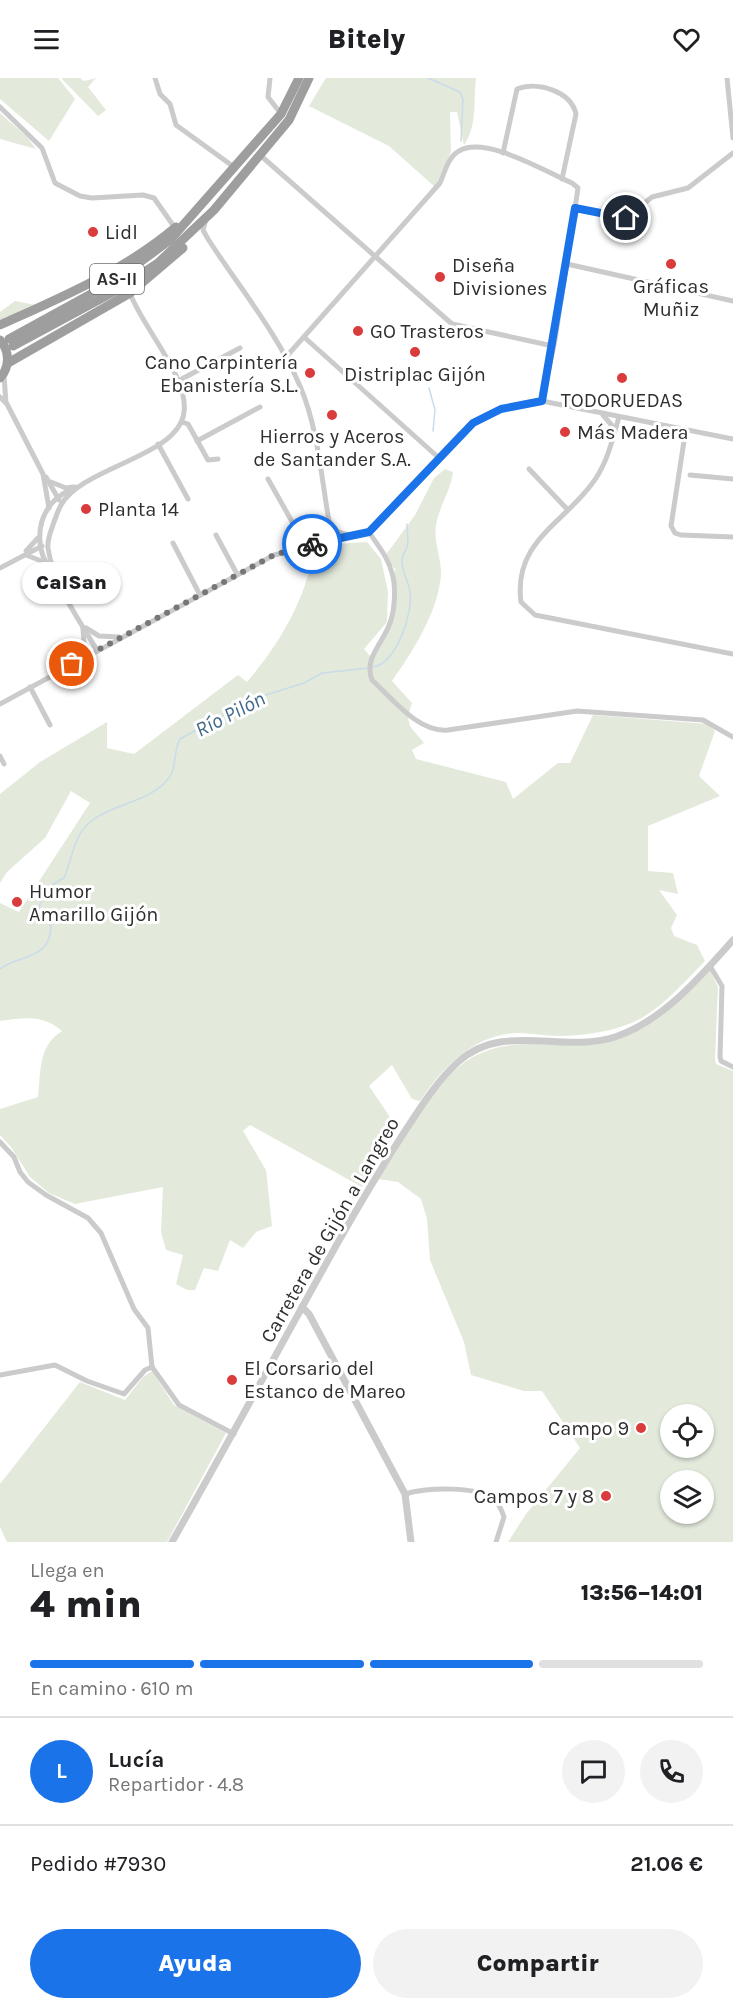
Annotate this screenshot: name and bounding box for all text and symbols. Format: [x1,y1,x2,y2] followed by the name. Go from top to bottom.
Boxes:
[30,23,63,56] icon: menu
[328,23,405,55] text: Bitely
[670,23,703,56] icon: heart
[600,192,651,243] pin
[609,201,642,234] icon: home
[105,221,138,244] place label: Lidl
[86,225,100,239] marker: Lidl
[452,254,547,300] place label: Diseña Divisiones
[664,257,678,271] marker: Gráficas Muñiz
[90,264,144,294] road number: AS-II
[433,270,447,284] marker: Diseña Divisiones
[633,275,709,321] place label: Gráficas Muñiz
[370,320,484,343] place label: GO Trasteros
[351,324,365,338] marker: GO Trasteros
[408,345,422,359] marker: Distriplac Gijón
[145,351,298,397] place label: Cano Carpintería Ebanistería S.L.
[344,363,486,386] place label: Distriplac Gijón
[303,366,317,380] marker: Cano Carpintería Ebanistería S.L.
[615,371,629,385] marker: TODORUEDAS
[561,389,683,412] place label: TODORUEDAS
[325,408,339,422] marker: Hierros y Aceros de Santander S.A.
[577,421,689,444] place label: Más Madera
[253,425,411,471] place label: Hierros y Aceros de Santander S.A.
[558,425,572,439] marker: Más Madera
[98,498,179,521] place label: Planta 14
[79,502,93,516] marker: Planta 14
[282,514,342,574] courier
[296,528,329,561] icon: bike
[22,562,122,604] callout: CalSan
[36,571,107,594] text: CalSan
[46,638,97,689] pin
[55,647,88,680] icon: bag
[191,686,269,742] water label: Río Pilón
[29,880,158,926] place label: Humor Amarillo Gijón
[10,895,24,909] marker: Humor Amarillo Gijón
[256,1113,404,1347] street label: Carretera de Gijón a Langreo
[244,1357,406,1403] place label: El Corsario del Estanco de Mareo
[225,1373,239,1387] marker: El Corsario del Estanco de Mareo
[660,1404,714,1524] map controls
[660,1404,714,1458] button: locate
[548,1417,629,1440] place label: Campo 9
[634,1421,648,1435] marker: Campo 9
[660,1470,714,1524] button: layers
[474,1485,594,1508] place label: Campos 7 y 8
[599,1489,613,1503] marker: Campos 7 y 8
[30,1559,105,1582] text: Llega en
[581,1580,703,1606] text: 13:56–14:01
[30,1581,142,1627] text: 4 min
[30,1677,194,1700] text: En camino · 610 m
[562,1740,625,1803] button: chat
[640,1740,703,1803] button: phone
[108,1747,164,1773] text: Lucía
[56,1758,67,1784] text: L
[108,1773,244,1796] text: Repartidor · 4.8
[30,1851,166,1877] text: Pedido #7930
[630,1851,703,1877] text: 21.06 €
[30,1929,361,1998] button: Ayuda
[373,1929,703,1998] button: Compartir

